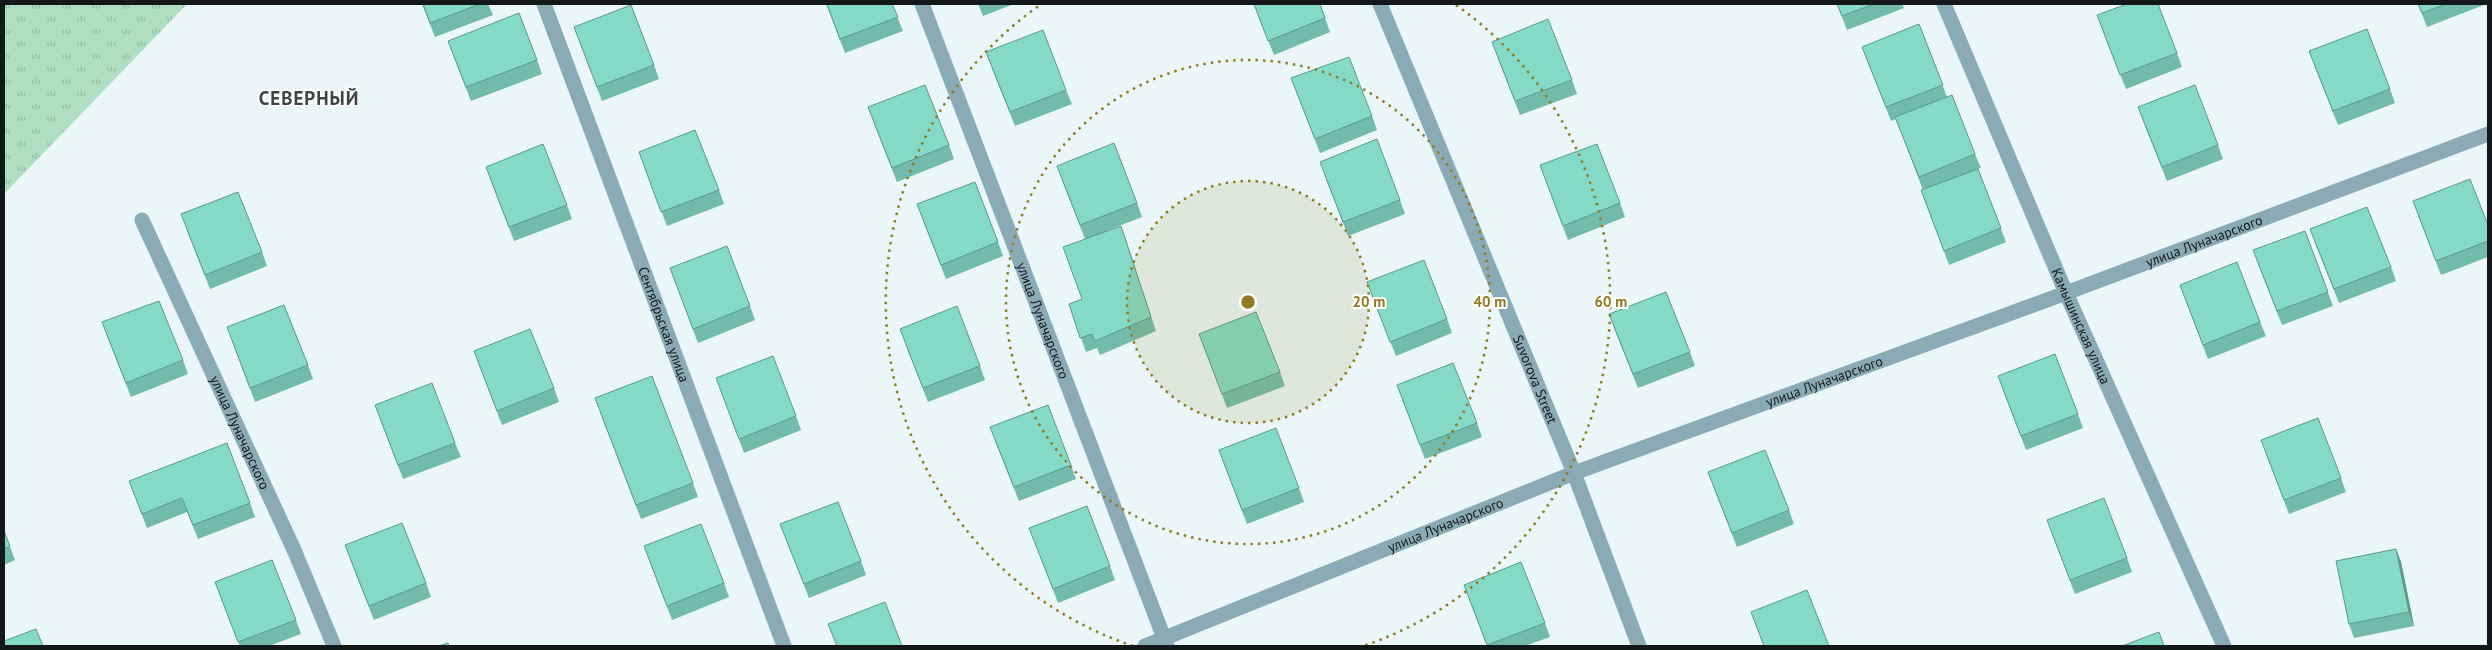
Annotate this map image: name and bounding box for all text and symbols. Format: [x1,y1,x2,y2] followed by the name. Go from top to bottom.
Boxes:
[259,86,359,110] district label: СЕВЕРНЫЙ
[2143,211,2265,271] street label: улица Луначарского
[1012,260,1073,382] street label: улица Луначарского
[634,264,694,385] street label: Сентябрьская улица
[2047,265,2115,387] street label: Камышинская улица
[1353,292,1385,311] text: 20 m
[1474,292,1506,311] text: 40 m
[1595,292,1627,311] text: 60 m
[1239,293,1257,311] centre of rings
[1509,332,1562,426] street label: Suvorova Street
[1763,352,1885,411] street label: улица Луначарского
[206,373,274,492] street label: улица Луначарского
[1385,493,1506,556] street label: улица Луначарского

